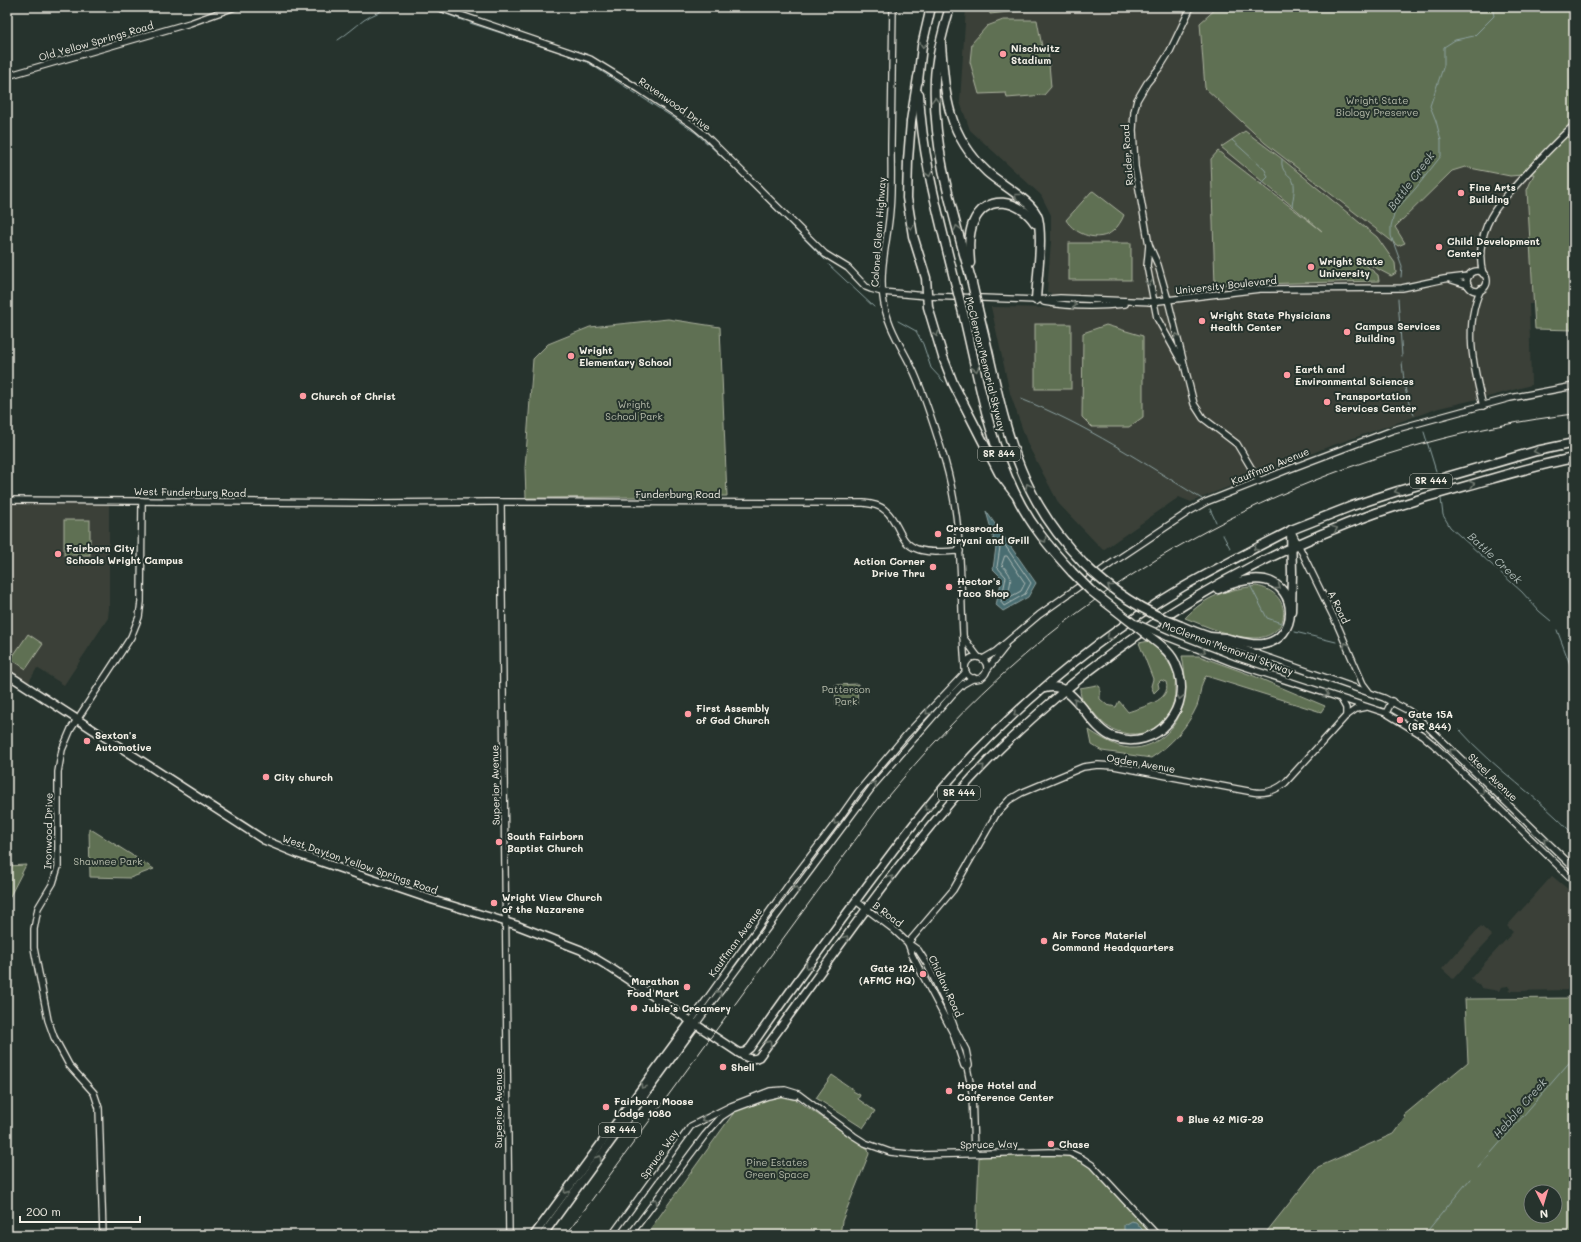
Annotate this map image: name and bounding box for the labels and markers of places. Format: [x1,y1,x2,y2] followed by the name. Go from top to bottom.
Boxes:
[1011,41,1060,67] place label: Nischwitz Stadium
[998,49,1008,59] marker: Nischwitz Stadium
[1469,180,1516,206] place label: Fine Arts Building
[1456,188,1466,198] marker: Fine Arts Building
[1447,234,1540,260] place label: Child Development Center
[1434,242,1444,252] marker: Child Development Center
[1319,254,1383,280] place label: Wright State University
[1306,262,1316,272] marker: Wright State University
[1210,308,1331,334] place label: Wright State Physicians Health Center
[1197,316,1207,326] marker: Wright State Physicians Health Center
[1355,319,1440,345] place label: Campus Services Building
[1342,327,1352,337] marker: Campus Services Building
[579,343,672,369] place label: Wright Elementary School
[566,351,576,361] marker: Wright Elementary School
[1295,362,1414,388] place label: Earth and Environmental Sciences
[1282,370,1292,380] marker: Earth and Environmental Sciences
[311,389,396,403] place label: Church of Christ
[1335,389,1417,415] place label: Transportation Services Center
[298,391,308,401] marker: Church of Christ
[1322,397,1332,407] marker: Transportation Services Center
[946,521,1029,547] place label: Crossroads Biryani and Grill
[933,529,943,539] marker: Crossroads Biryani and Grill
[66,541,183,567] place label: Fairborn City Schools Wright Campus
[53,549,63,559] marker: Fairborn City Schools Wright Campus
[853,554,925,580] place label: Action Corner Drive Thru
[928,562,938,572] marker: Action Corner Drive Thru
[957,574,1009,600] place label: Hector's Taco Shop
[944,582,954,592] marker: Hector's Taco Shop
[696,701,770,727] place label: First Assembly of God Church
[1408,707,1453,733] place label: Gate 15A (SR 844)
[683,709,693,719] marker: First Assembly of God Church
[1395,715,1405,725] marker: Gate 15A (SR 844)
[95,728,151,754] place label: Sexton's Automotive
[82,736,92,746] marker: Sexton's Automotive
[274,770,333,784] place label: City church
[261,772,271,782] marker: City church
[507,829,584,855] place label: South Fairborn Baptist Church
[494,837,504,847] marker: South Fairborn Baptist Church
[502,890,602,916] place label: Wright View Church of the Nazarene
[489,898,499,908] marker: Wright View Church of the Nazarene
[1052,928,1174,954] place label: Air Force Materiel Command Headquarters
[1039,936,1049,946] marker: Air Force Materiel Command Headquarters
[859,961,915,987] place label: Gate 12A (AFMC HQ)
[918,969,928,979] marker: Gate 12A (AFMC HQ)
[627,974,680,1000] place label: Marathon Food Mart
[682,982,692,992] marker: Marathon Food Mart
[642,1001,731,1015] place label: Jubie’s Creamery
[629,1003,639,1013] marker: Jubie’s Creamery
[731,1060,755,1074] place label: Shell
[718,1062,728,1072] marker: Shell
[957,1078,1054,1104] place label: Hope Hotel and Conference Center
[944,1086,954,1096] marker: Hope Hotel and Conference Center
[614,1094,693,1120] place label: Fairborn Moose Lodge 1080
[601,1102,611,1112] marker: Fairborn Moose Lodge 1080
[1188,1112,1263,1126] place label: Blue 42 MiG-29
[1175,1114,1185,1124] marker: Blue 42 MiG-29
[1059,1137,1089,1151] place label: Chase
[1046,1139,1056,1149] marker: Chase

